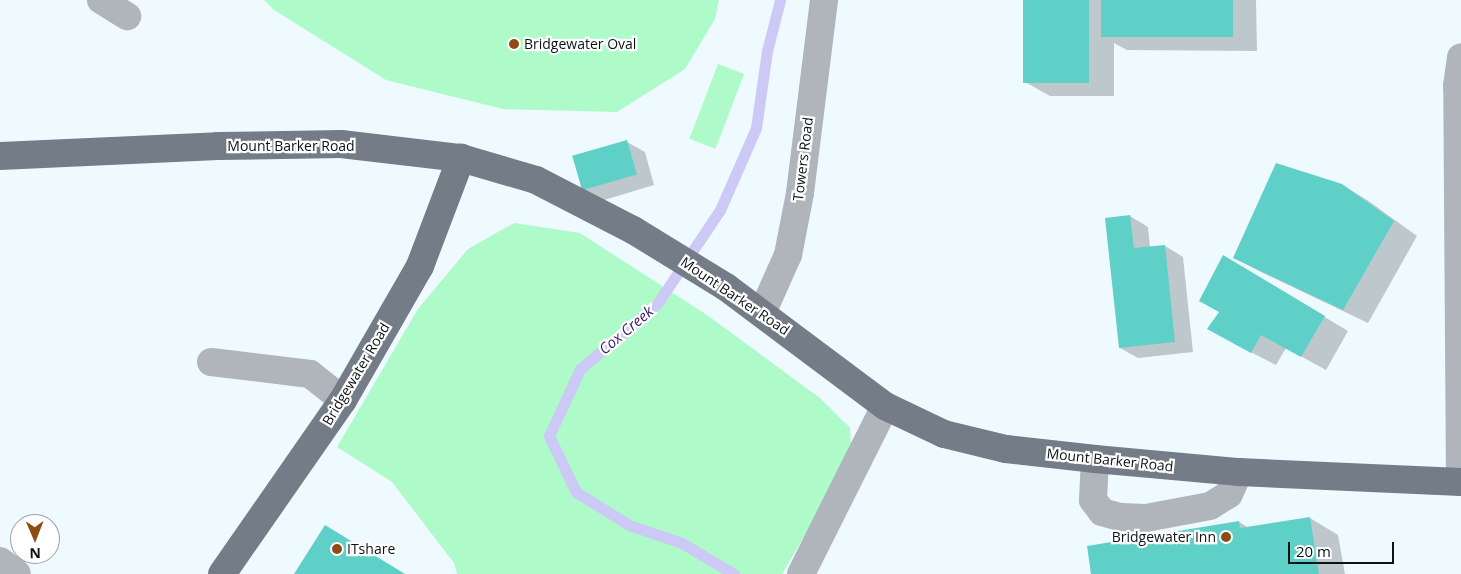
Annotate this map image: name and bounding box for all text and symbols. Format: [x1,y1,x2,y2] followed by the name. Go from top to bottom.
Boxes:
[524,36,636,52] place label: Bridgewater Oval
[508,38,520,50] marker: Bridgewater Oval
[790,116,816,202] street label: Towers Road
[227,138,355,154] street label: Mount Barker Road
[678,253,792,339] street label: Mount Barker Road
[595,302,657,358] water label: Cox Creek
[319,320,393,428] street label: Bridgewater Road
[1046,445,1174,475] street label: Mount Barker Road
[10,514,60,564] north arrow
[1112,529,1216,545] place label: Bridgewater Inn
[1220,531,1232,543] marker: Bridgewater Inn
[1291,532,1397,564] scale bar
[347,541,395,557] place label: ITshare
[1296,541,1331,561] text: 20 m
[331,543,343,555] marker: ITshare
[29,544,41,563] text: N

